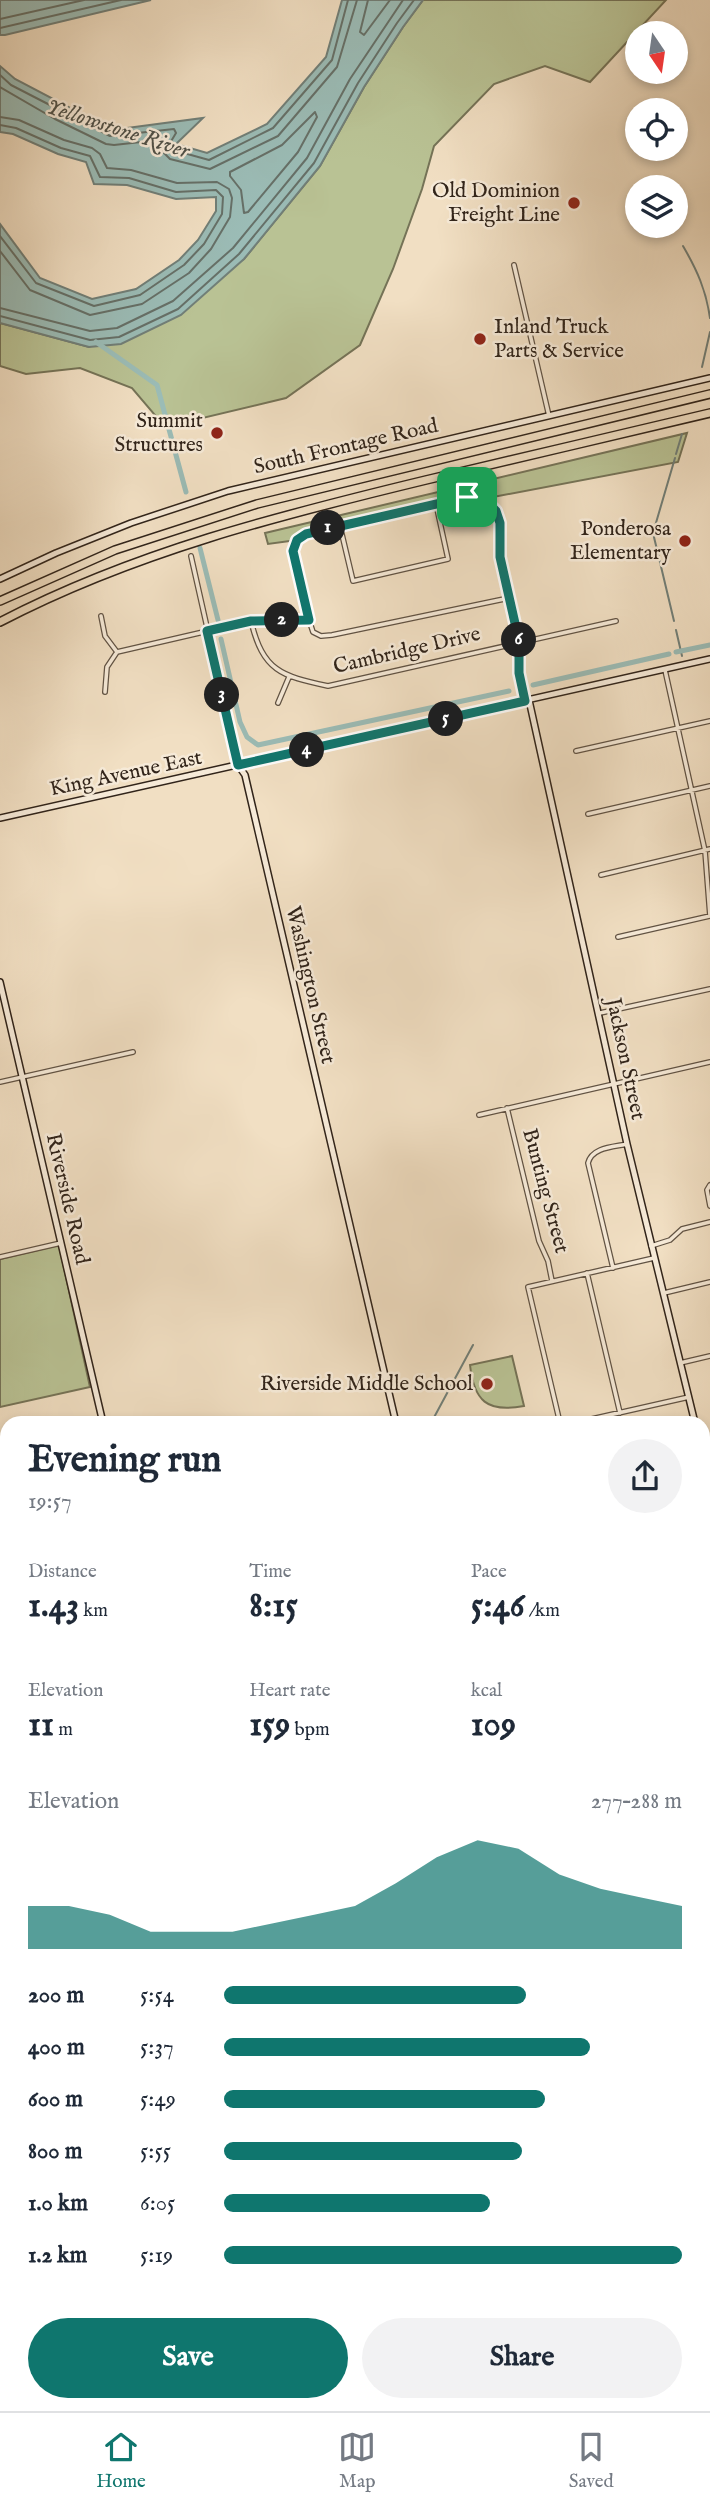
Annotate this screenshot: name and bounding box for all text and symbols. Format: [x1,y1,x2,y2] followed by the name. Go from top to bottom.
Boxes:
[625,21,688,84] north arrow
[625,21,688,238] map controls
[43,92,194,166] water label: Yellowstone River
[625,98,688,161] button: locate
[625,175,688,238] button: layers
[432,178,560,229] place label: Old Dominion Freight Line
[566,195,582,211] marker: Old Dominion Freight Line
[494,314,624,365] place label: Inland Truck Parts & Service
[472,331,488,347] marker: Inland Truck Parts & Service
[115,408,203,459] place label: Summit Structures
[251,412,442,481] street label: South Frontage Road
[209,425,225,441] marker: Summit Structures
[437,467,497,527] pin
[448,478,486,516] icon: arrive
[310,510,346,546] pin: 1
[324,515,331,539] text: 1
[570,516,672,567] place label: Ponderosa Elementary
[677,533,693,549] marker: Ponderosa Elementary
[264,602,300,638] pin: 2
[277,607,286,631] text: 2
[331,621,484,681] street label: Cambridge Drive
[502,622,536,658] pin: 6
[514,627,523,651] text: 6
[204,678,240,712] pin: 3
[218,682,225,706] text: 3
[428,702,464,736] pin: 5
[442,706,449,730] text: 5
[290,732,324,768] pin: 4
[302,737,311,761] text: 4
[47,745,205,803] street label: King Avenue East
[279,904,341,1066] street label: Washington Street
[598,994,651,1122] street label: Jackson Street
[515,1126,575,1256] street label: Bunting Street
[39,1131,95,1268] street label: Riverside Road
[260,1371,473,1398] place label: Riverside Middle School
[479,1376,495,1392] marker: Riverside Middle School
[28,1437,222,1485] text: Evening run
[608,1439,682,1513] button: share
[28,1487,72,1516] text: 19:57
[28,1560,97,1584] text: Distance
[249,1560,292,1584] text: Time
[471,1560,507,1584] text: Pace
[28,1584,79,1629] text: 1.43
[249,1584,298,1629] text: 8:15
[471,1584,525,1629] text: 5:46
[79,1599,108,1623] text: km
[525,1599,560,1623] text: /km
[28,1679,103,1703] text: Elevation
[249,1679,330,1703] text: Heart rate
[471,1679,502,1703] text: kcal
[28,1703,54,1748] text: 11
[249,1703,290,1748] text: 159
[471,1703,516,1748] text: 109
[54,1718,73,1742] text: m
[290,1718,330,1742] text: bpm
[28,1787,119,1816] text: Elevation
[591,1787,682,1816] text: 277–288 m
[28,1981,84,2010] text: 200 m
[140,1981,174,2010] text: 5:54
[28,2033,85,2062] text: 400 m
[140,2033,174,2062] text: 5:37
[28,2085,83,2114] text: 600 m
[140,2085,176,2114] text: 5:49
[28,2137,82,2166] text: 800 m
[140,2137,171,2166] text: 5:55
[28,2189,88,2218] text: 1.0 km
[140,2189,175,2218] text: 6:05
[28,2241,87,2270] text: 1.2 km
[140,2241,173,2270] text: 5:19
[28,2318,348,2398] button: Save
[362,2318,682,2398] button: Share
[96,2428,146,2494] tab: Home
[338,2428,376,2494] tab: Map
[569,2428,614,2494] tab: Saved

